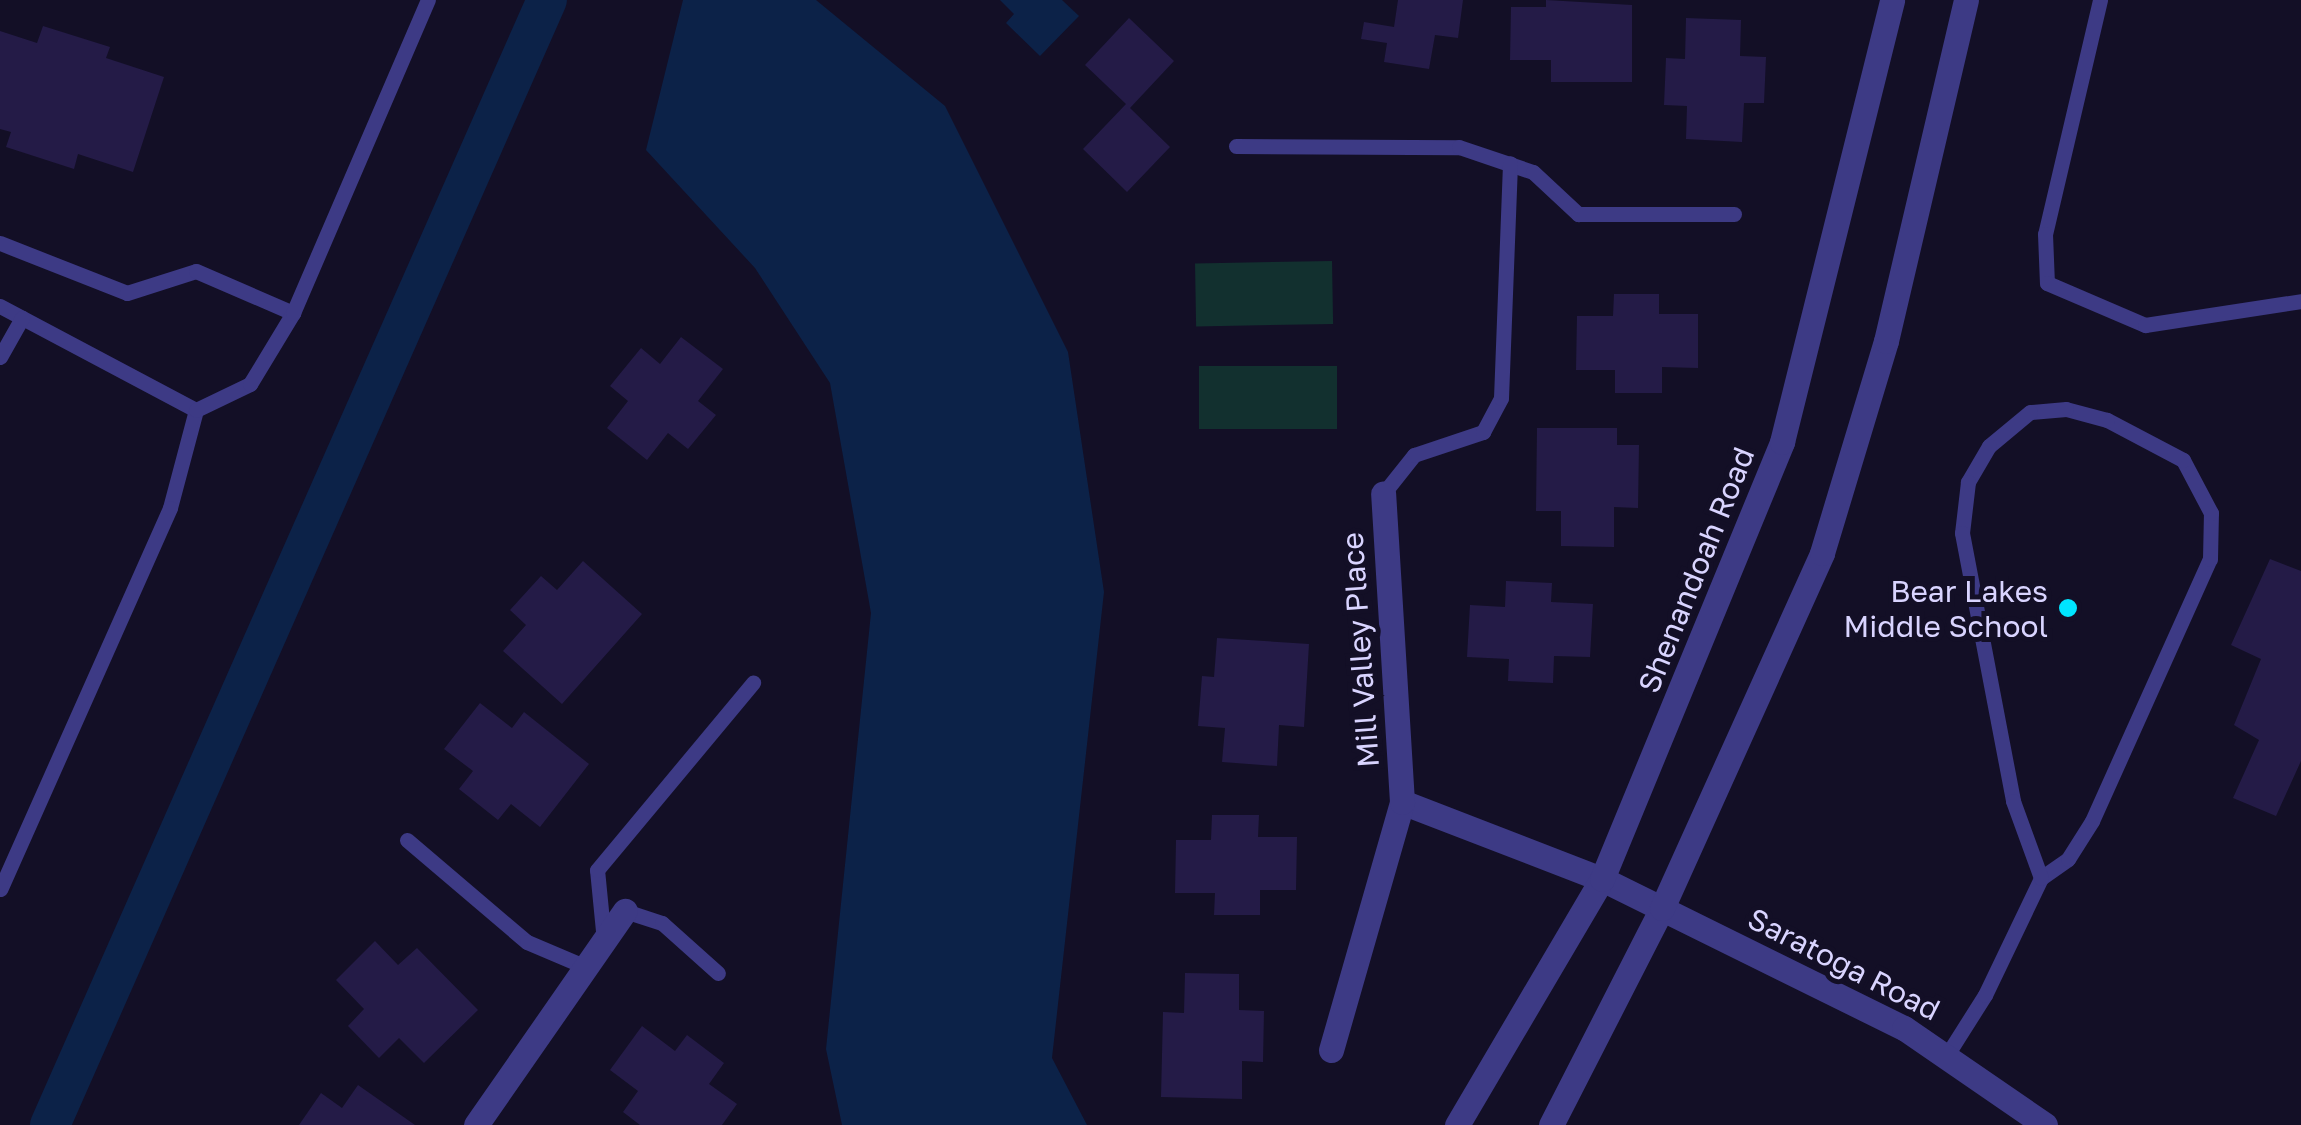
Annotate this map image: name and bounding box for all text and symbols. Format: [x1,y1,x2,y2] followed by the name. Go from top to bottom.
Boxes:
[1630,442,1762,698] street label: Shenandoah Road
[1334,531,1386,769] street label: Mill Valley Place
[1843,573,2048,644] place label: Bear Lakes Middle School
[2057,597,2079,619] marker: Bear Lakes Middle School
[1742,900,1946,1028] street label: Saratoga Road

